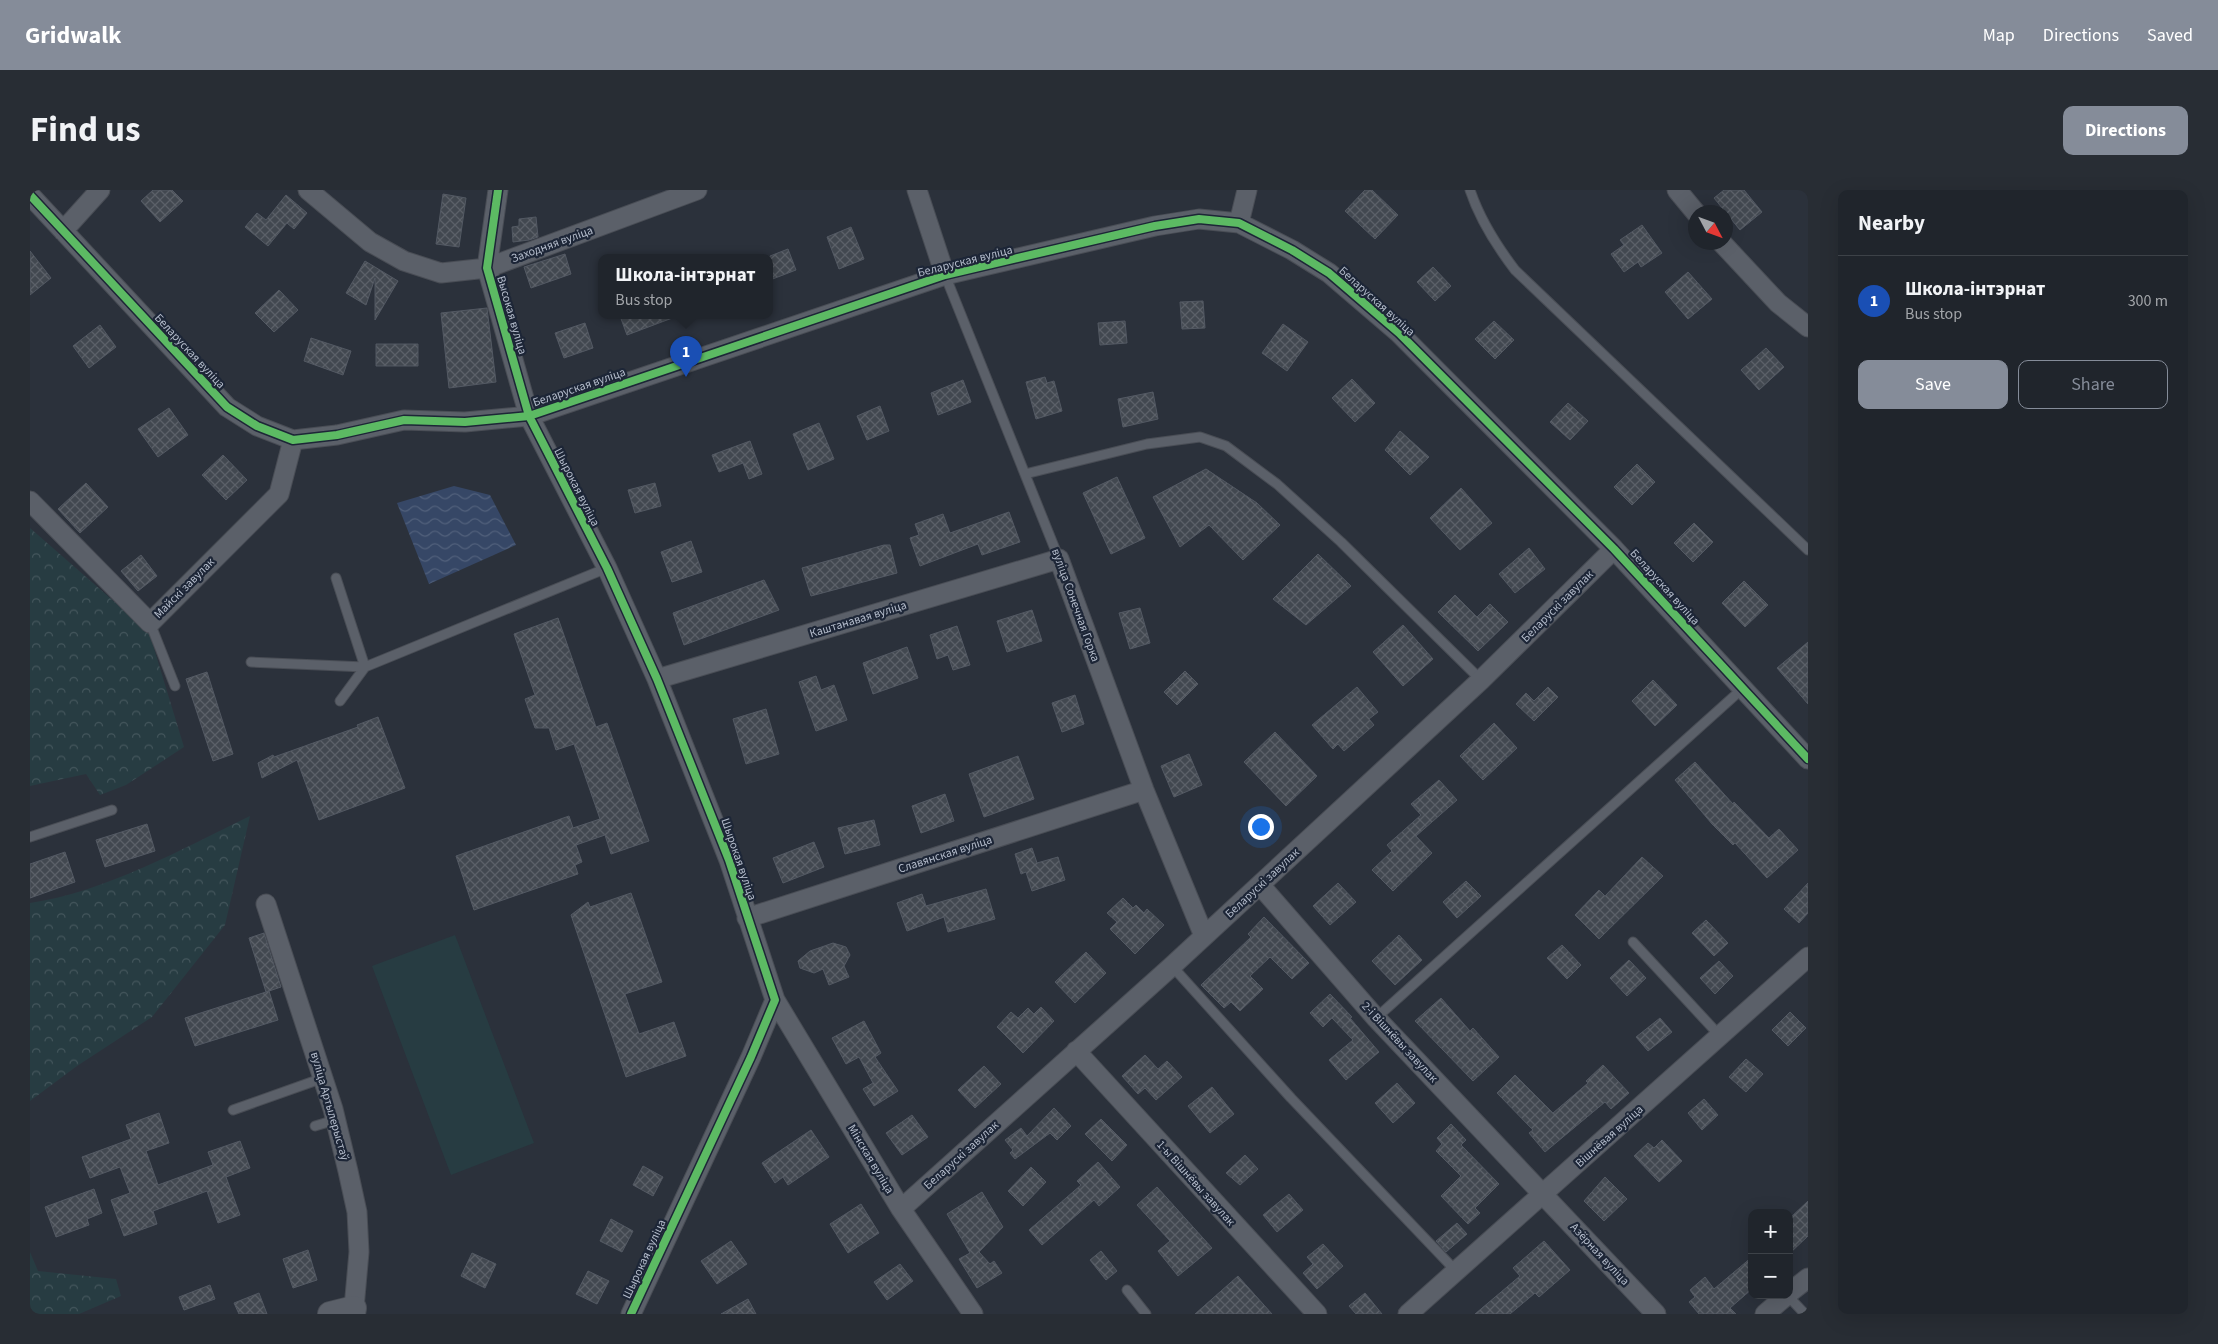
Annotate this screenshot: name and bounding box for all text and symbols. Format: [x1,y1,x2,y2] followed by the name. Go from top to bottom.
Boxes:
[25,18,121,53] text: Gridwalk
[1983,23,2015,48] text: Map
[2043,23,2119,48] text: Directions
[2147,23,2193,48] text: Saved
[30,105,140,155] text: Find us
[2063,106,2188,155] button: Directions
[1688,205,1733,250] north arrow
[1858,208,1925,238] text: Nearby
[509,222,595,267] street label: Заходняя вуліца
[916,241,1014,281] street label: Беларуская вуліца
[598,254,773,319] popup
[615,262,756,289] text: Школа-інтэрнат
[1335,263,1418,340] street label: Беларуская вуліца
[492,274,531,356] street label: Высокая вуліца
[1905,276,2045,303] text: Школа-інтэрнат
[615,289,672,311] text: Bus stop
[1870,290,1878,312] text: 1
[2128,290,2168,312] text: 300 m
[1905,303,1962,325] text: Bus stop
[150,310,229,393] street label: Беларуская вуліца
[670,336,702,377] pin: 1
[1858,360,2008,409] button: Save
[2018,360,2168,409] button: Share
[530,364,628,411] street label: Беларуская вуліца
[549,445,604,529] street label: Шырокая вуліца
[1047,546,1104,664] street label: вуліца Сонечная Горка
[1626,546,1703,629] street label: Беларуская вуліца
[150,554,219,623] street label: Майскі завулак
[1517,566,1597,646] street label: Беларускі завулак
[808,597,909,642] street label: Каштанавая вуліца
[1248,814,1274,840] your location
[717,816,761,903] street label: Шырокая вуліца
[896,831,994,878] street label: Славянская вуліца
[1222,844,1303,922] street label: Беларускі завулак
[1358,998,1442,1086] street label: 2-і Вішнёвы завулак
[306,1050,353,1163] street label: вуліца Артылерыстаў
[1572,1101,1647,1171] street label: Вішнёвая вуліца
[920,1117,1003,1194] street label: Беларускі завулак
[843,1121,898,1197] street label: Мінская вуліца
[1153,1137,1239,1230] street label: 1-ы Вішнёвы завулак
[1748,1209,1793,1299] map controls
[1748,1209,1793,1254] button: +
[619,1217,670,1302] street label: Шырокая вуліца
[1566,1219,1633,1289] street label: Азёрная вуліца
[1748,1254,1793,1299] button: −

